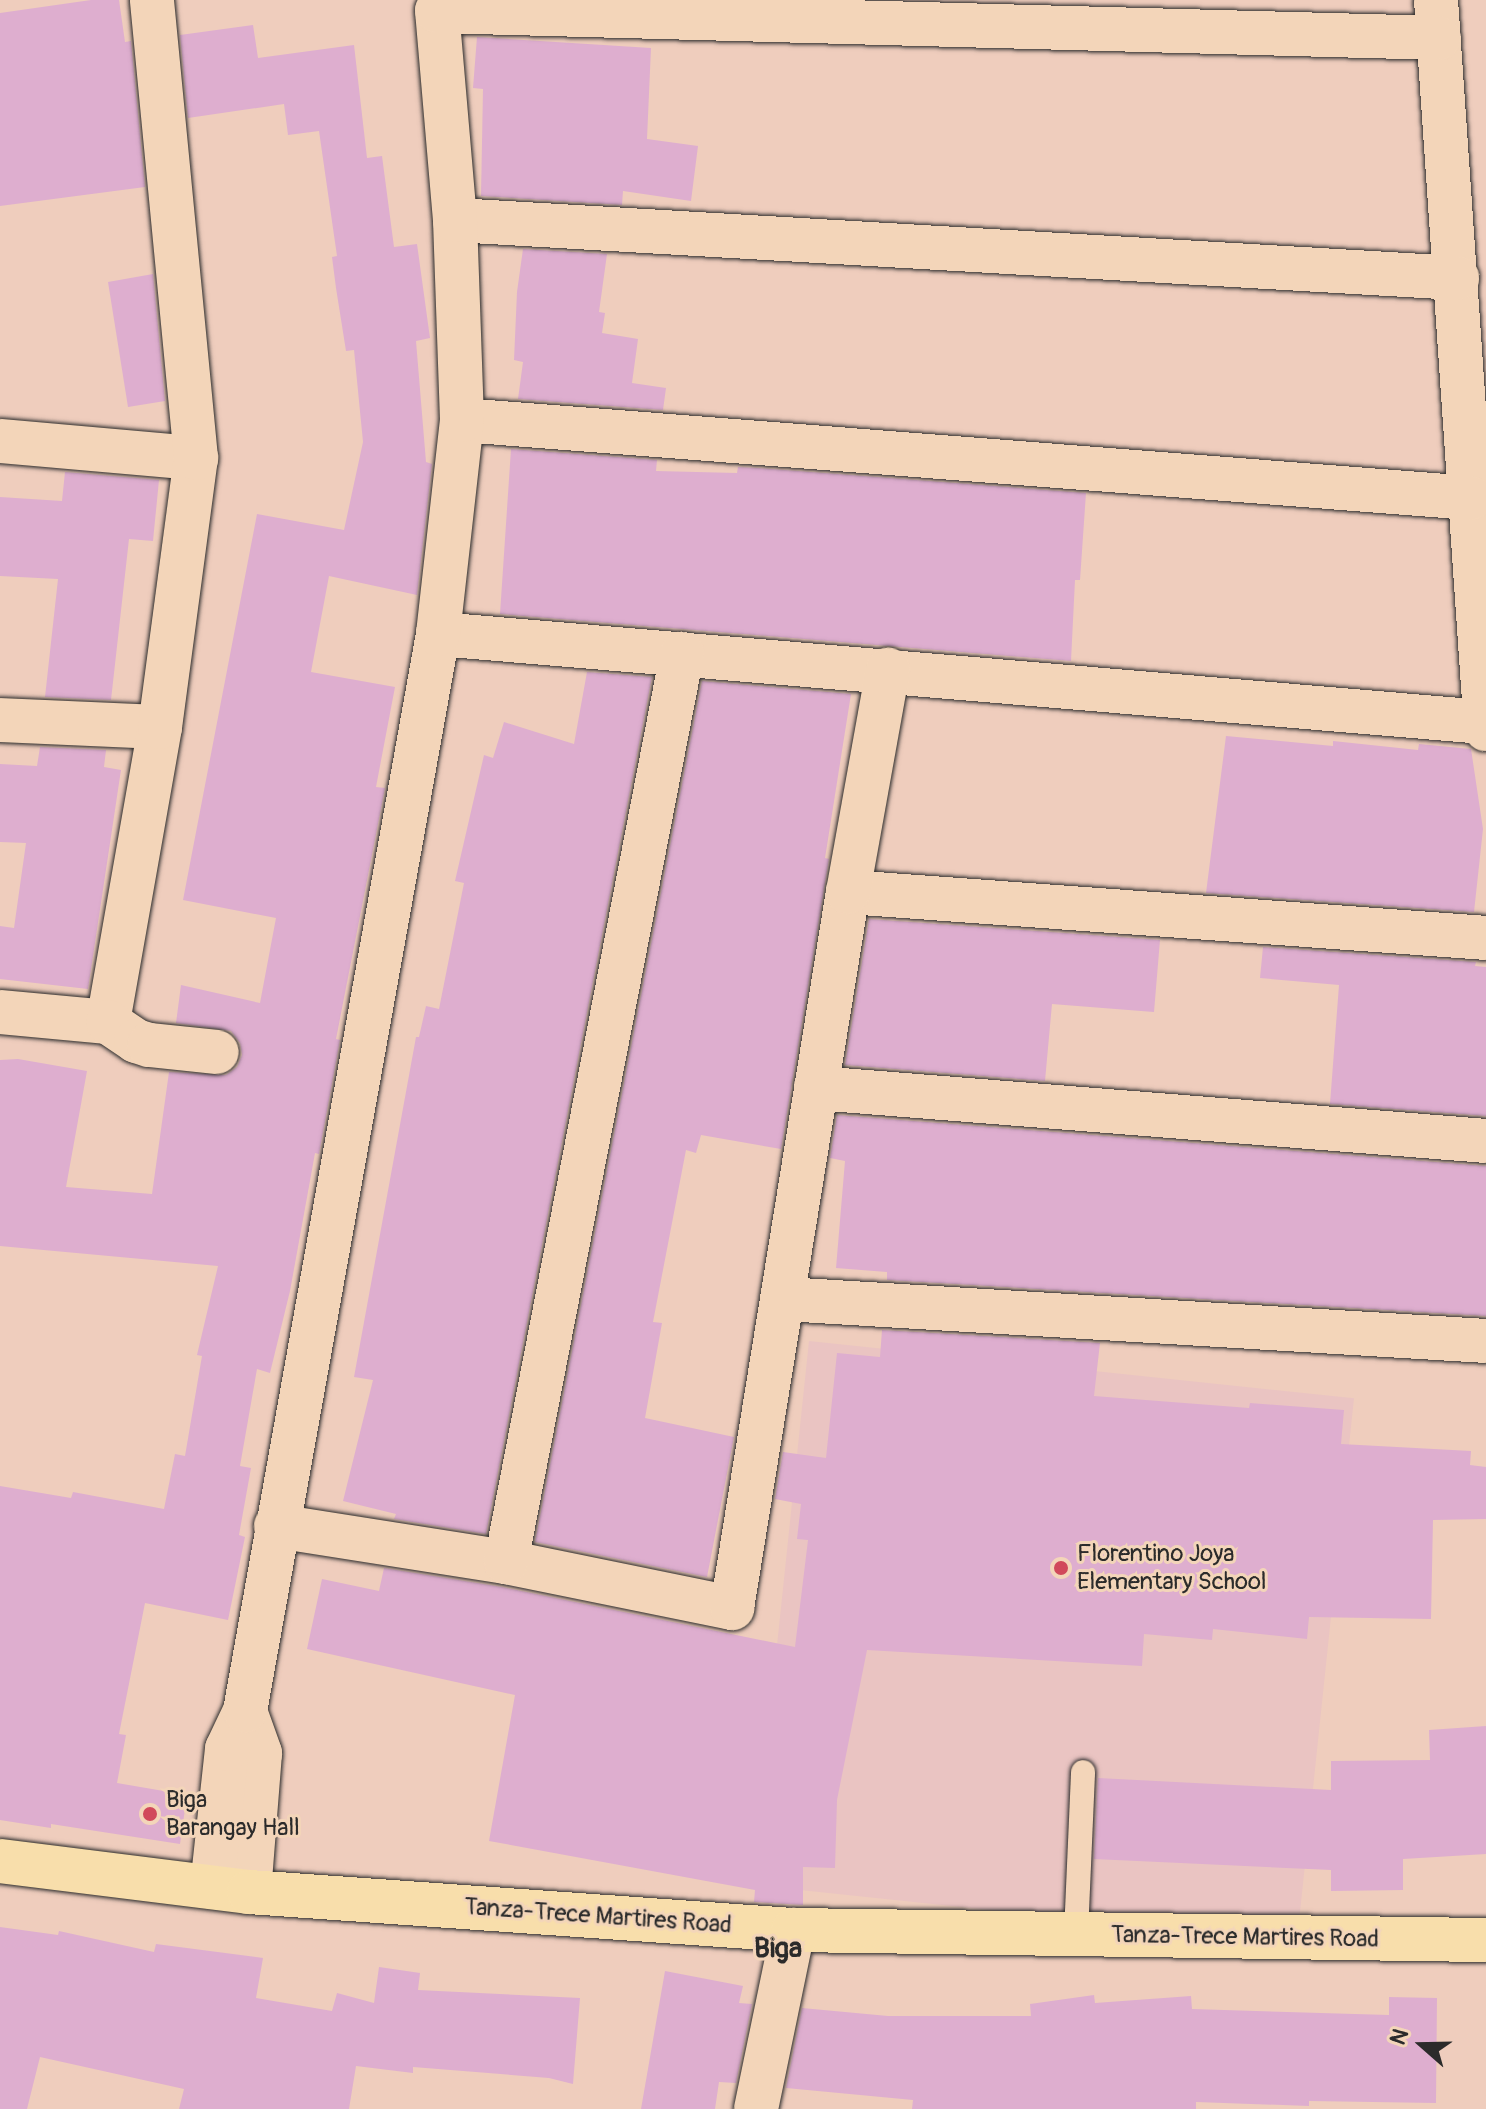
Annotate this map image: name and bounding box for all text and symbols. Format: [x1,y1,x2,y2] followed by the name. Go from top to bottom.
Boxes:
[1077,1540,1267,1596] place label: Florentino Joya Elementary School
[1052,1559,1070,1577] marker: Florentino Joya Elementary School
[166,1786,300,1842] place label: Biga Barangay Hall
[141,1805,159,1823] marker: Biga Barangay Hall
[463,1892,733,1940] street label: Tanza-Trece Martires Road
[1111,1920,1379,1954] street label: Tanza-Trece Martires Road
[754,1932,802,1966] district label: Biga
[1382,2005,1462,2085] north arrow
[1384,2025,1415,2049] text: N

